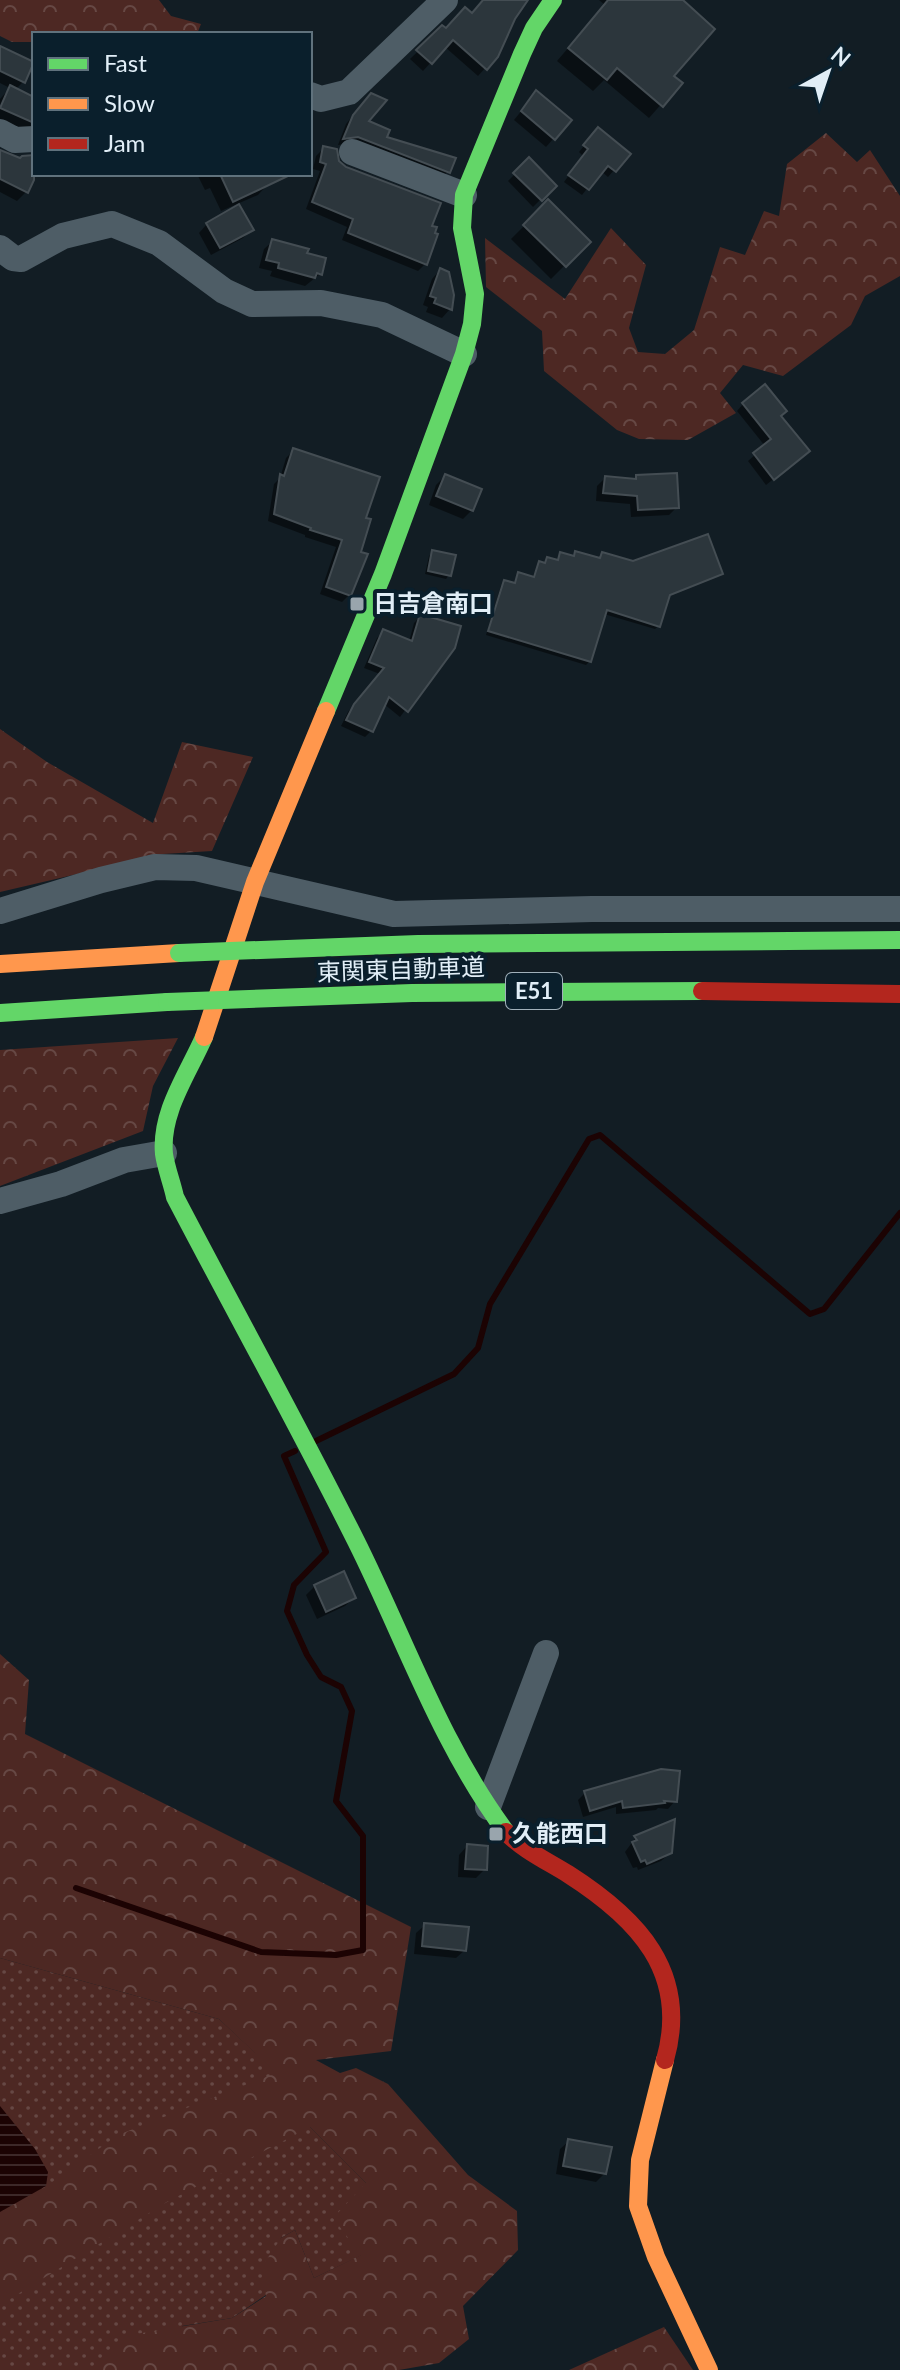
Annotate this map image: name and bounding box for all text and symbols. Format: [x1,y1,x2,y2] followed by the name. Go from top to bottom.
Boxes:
[32,32,312,176] legend
[788,32,868,112] north arrow
[826,41,856,72] text: N
[104,48,147,77] text: Fast
[104,88,155,117] text: Slow
[104,128,145,157] text: Jam
[373,588,493,617] place label: 日吉倉南口
[348,595,366,613] marker: 日吉倉南口
[316,951,485,986] street label: 東関東自動車道
[506,973,562,1009] road number: E51
[512,1818,608,1847] place label: 久能西口
[487,1825,505,1843] marker: 久能西口

